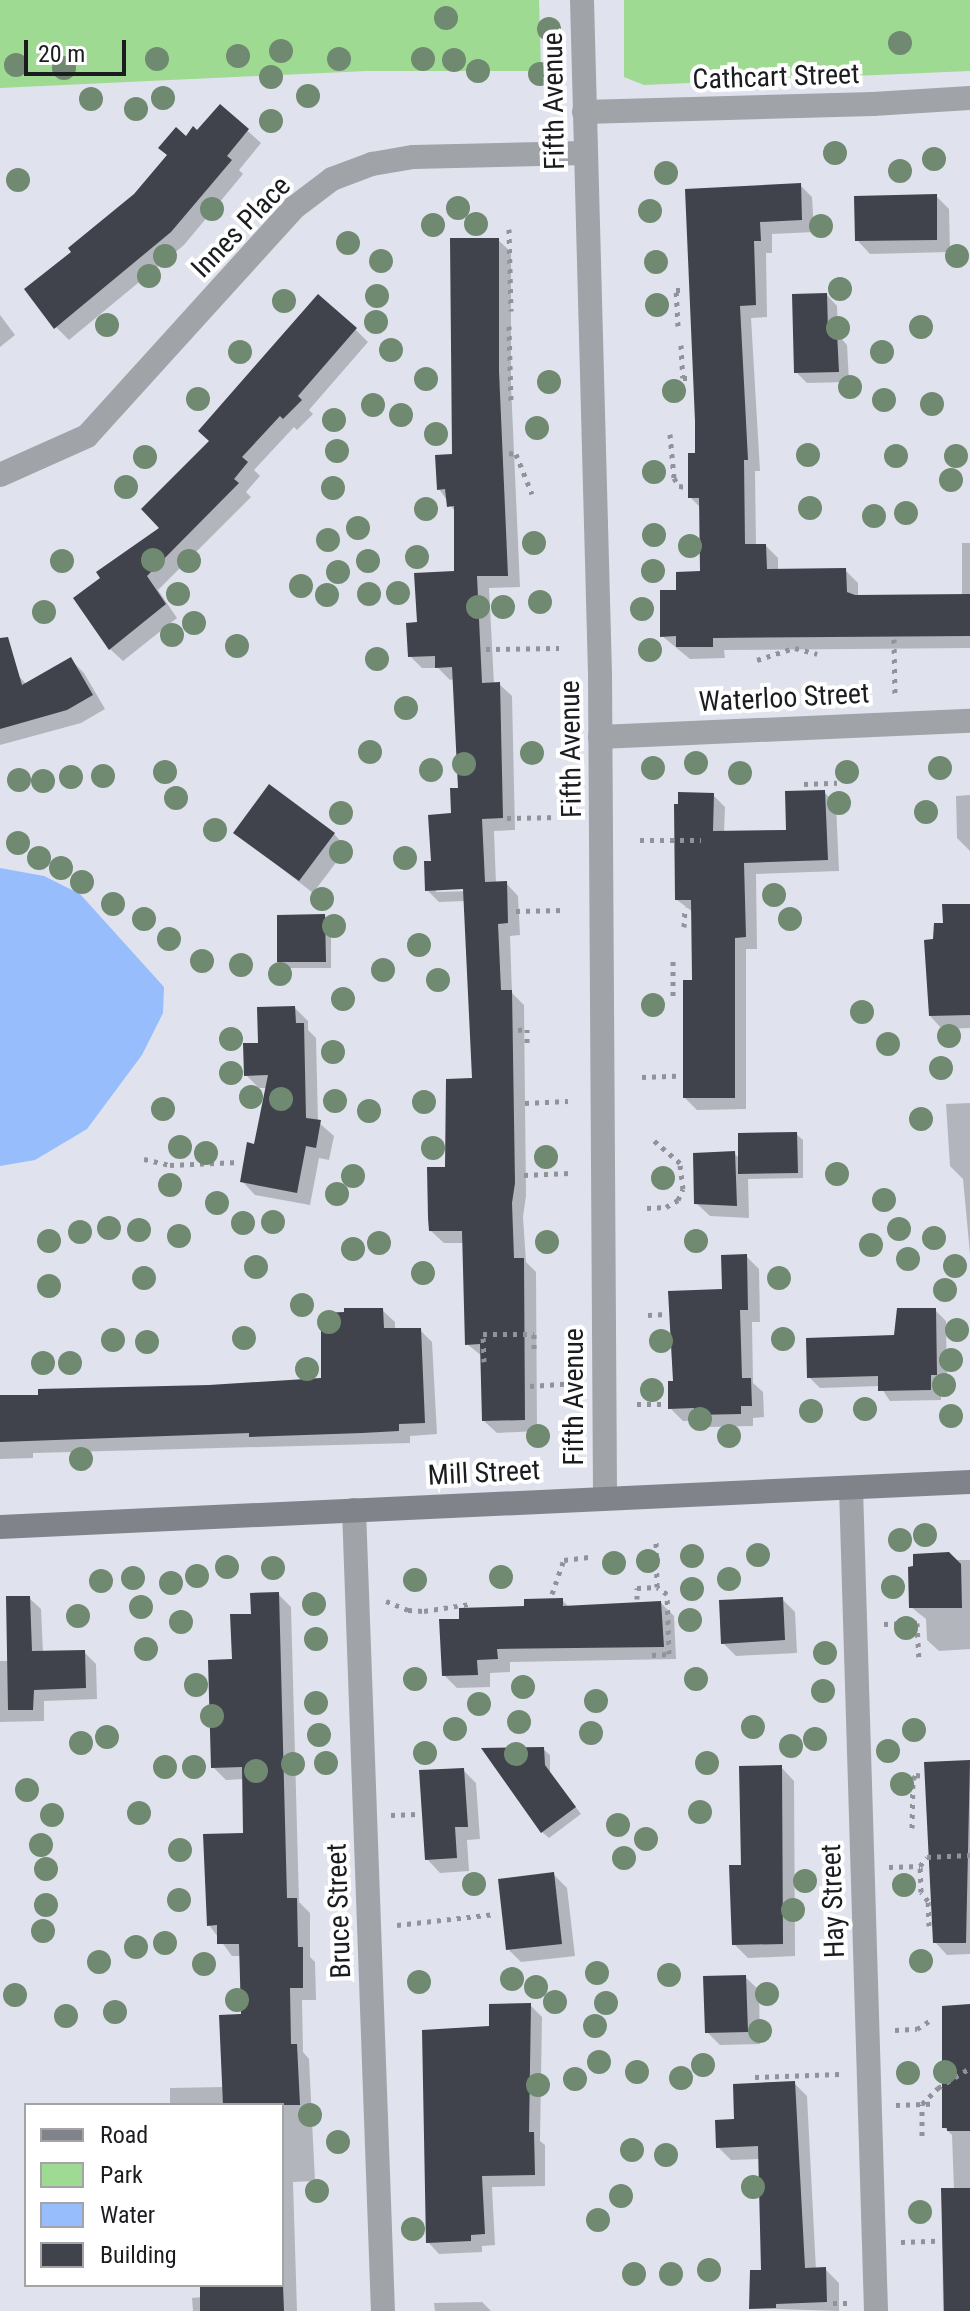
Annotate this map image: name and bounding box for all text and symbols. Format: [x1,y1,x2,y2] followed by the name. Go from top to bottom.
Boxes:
[28,24,130,74] scale bar
[536,32,572,170] street label: Fifth Avenue
[38,40,85,68] text: 20 m
[692,57,860,97] street label: Cathcart Street
[185,169,297,285] street label: Innes Place
[698,677,870,719] street label: Waterloo Street
[553,680,589,818] street label: Fifth Avenue
[557,1328,591,1466] street label: Fifth Avenue
[427,1453,541,1493] street label: Mill Street
[320,1843,358,1979] street label: Bruce Street
[814,1843,852,1959] street label: Hay Street
[24,2103,284,2287] legend
[100,2121,148,2149] text: Road
[100,2161,143,2189] text: Park
[100,2201,155,2229] text: Water
[100,2241,177,2269] text: Building

